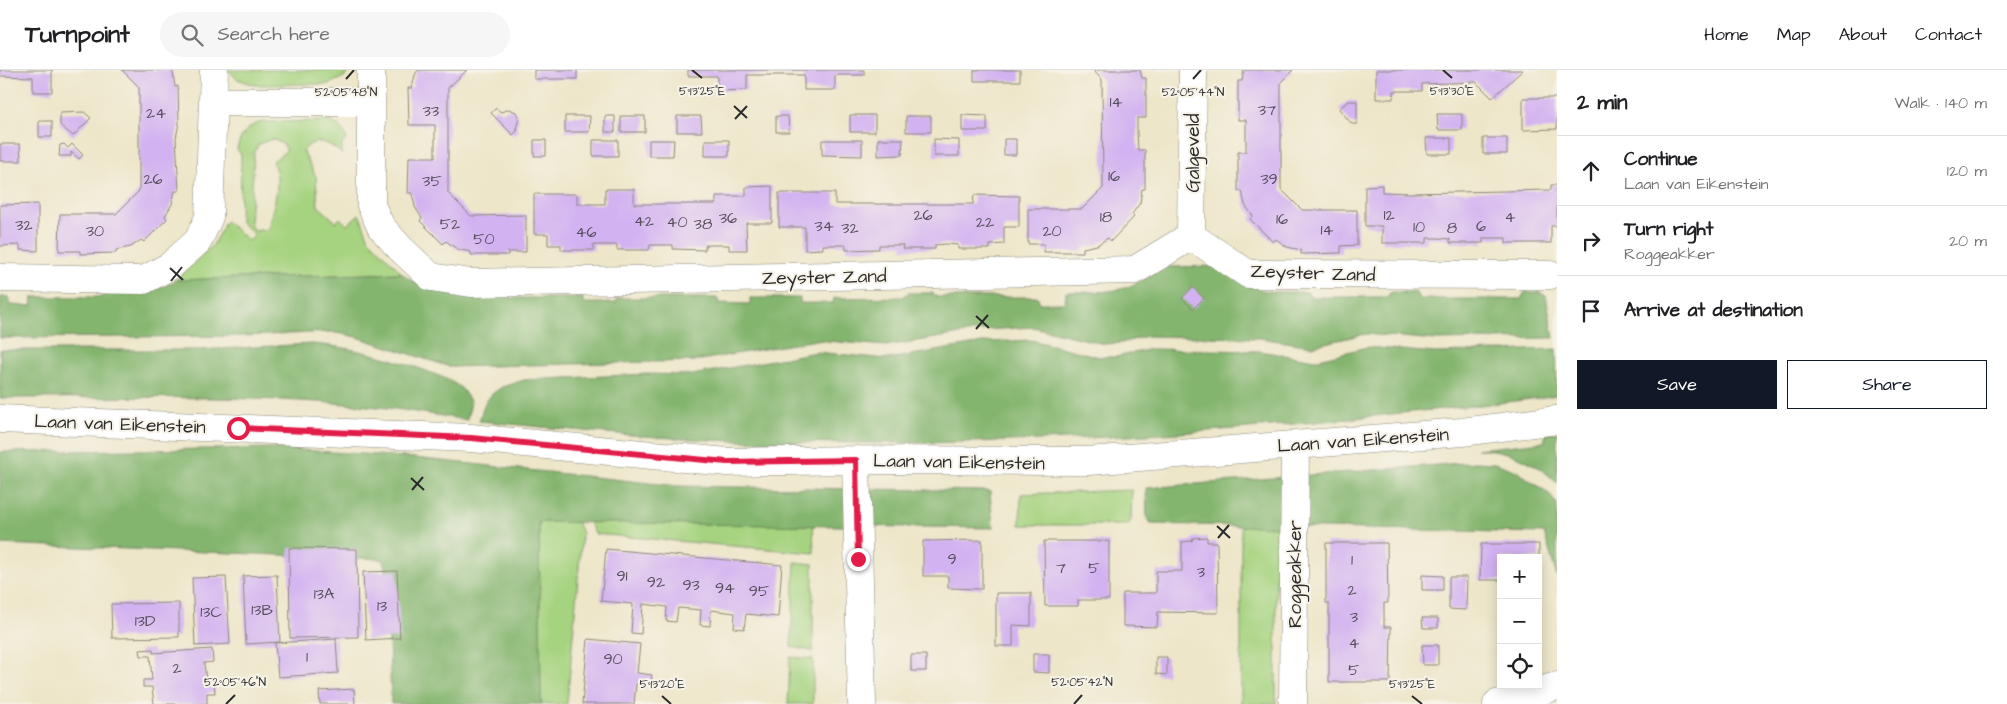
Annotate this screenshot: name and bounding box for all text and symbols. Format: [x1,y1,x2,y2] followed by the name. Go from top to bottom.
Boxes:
[160,12,510,57] search box
[25,18,130,52] text: Turnpoint
[178,21,206,49] icon: search
[218,21,330,48] text: Search here
[1704,22,1749,47] text: Home
[1777,22,1811,47] text: Map
[1839,22,1887,47] text: About
[1915,22,1982,47] text: Contact
[679,83,725,100] text: 5°13'25"E
[1430,83,1474,100] text: 5°13'30"E
[315,84,378,101] text: 52°05'48"N
[1162,84,1225,101] text: 52°05'44"N
[1577,88,1627,117] text: 2 min
[1110,91,1123,113] house number: 14
[1895,92,1987,114] text: Walk · 140 m
[1258,99,1276,121] house number: 37
[423,100,439,122] house number: 33
[146,102,166,124] house number: 24
[1180,113,1208,192] street label: Galgeveld
[1624,146,1698,173] text: Continue
[1577,157,1605,185] icon: ahead
[1947,160,1987,182] text: 120 m
[1108,165,1120,187] house number: 16
[143,168,163,190] house number: 26
[1260,168,1278,190] house number: 39
[422,170,442,192] house number: 35
[1624,173,1769,195] text: Laan van Eikenstein
[913,204,933,226] house number: 26
[1383,204,1395,226] house number: 12
[1100,206,1112,228] house number: 18
[1505,206,1516,228] house number: 4
[719,207,737,229] house number: 36
[1276,208,1288,230] house number: 16
[634,210,654,232] house number: 42
[667,211,687,233] house number: 40
[976,211,994,233] house number: 22
[440,213,460,235] house number: 52
[694,213,712,235] house number: 38
[15,214,33,236] house number: 32
[814,215,834,237] house number: 34
[1476,215,1486,237] house number: 6
[1413,216,1425,238] house number: 10
[1624,216,1713,243] text: Turn right
[841,217,859,239] house number: 32
[1447,217,1457,239] house number: 8
[1321,219,1334,241] house number: 14
[86,220,104,242] house number: 30
[1042,220,1062,242] house number: 20
[576,221,596,243] house number: 46
[1577,227,1605,255] icon: right
[473,228,495,250] house number: 50
[1949,230,1987,252] text: 20 m
[1624,243,1715,265] text: Roggeakker
[1250,258,1376,290] street label: Zeyster Zand
[761,263,887,293] street label: Zeyster Zand
[1577,297,1605,325] icon: arrive
[1624,297,1803,324] text: Arrive at destination
[1577,360,1777,409] button: Save
[1787,360,1987,409] button: Share
[34,408,206,441] street label: Laan van Eikenstein
[227,417,250,440] route start
[1277,421,1450,460] street label: Laan van Eikenstein
[873,448,1045,477] street label: Laan van Eikenstein
[1282,520,1310,628] street label: Roggeakker
[847,548,870,571] route end
[947,548,957,570] house number: 9
[1351,549,1353,571] house number: 1
[1497,554,1542,689] map controls
[1497,554,1542,599] button: +
[1056,557,1066,579] house number: 7
[1088,557,1100,579] house number: 5
[1197,561,1205,583] house number: 3
[616,565,628,587] house number: 91
[647,571,665,593] house number: 92
[682,574,700,596] house number: 93
[715,577,735,599] house number: 94
[1347,579,1357,601] house number: 2
[749,580,770,602] house number: 95
[314,583,334,605] house number: 13A
[377,595,387,617] house number: 13
[251,599,273,621] house number: 13B
[1497,599,1542,644] button: −
[200,601,222,623] house number: 13C
[1350,606,1358,628] house number: 3
[135,610,155,632] house number: 13D
[1349,632,1360,654] house number: 4
[1497,644,1542,689] button: locate
[306,646,308,668] house number: 1
[603,648,623,670] house number: 90
[172,657,182,679] house number: 2
[1348,659,1360,681] house number: 5
[204,674,267,691] text: 52°05'46"N
[1051,674,1113,691] text: 52°05'42"N
[639,676,685,693] text: 5°13'20"E
[1389,676,1435,693] text: 5°13'25"E

